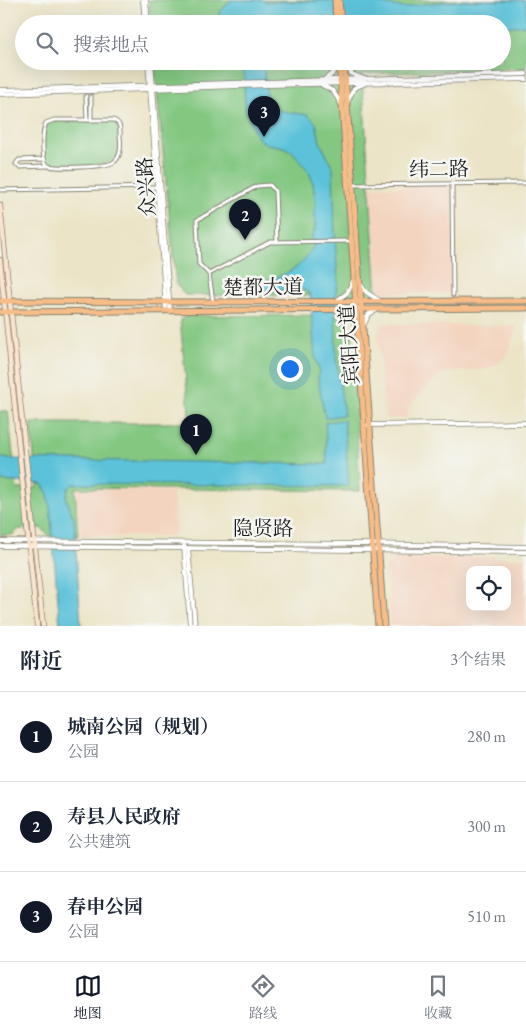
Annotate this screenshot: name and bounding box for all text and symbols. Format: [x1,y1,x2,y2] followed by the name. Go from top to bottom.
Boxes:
[15,15,511,70] search box
[33,29,61,57] icon: search
[73,32,149,57] text: 搜索地点
[248,96,280,137] pin: 3
[409,155,469,183] street label: 纬二路
[131,156,161,218] street label: 众兴路
[229,199,261,240] pin: 2
[223,273,303,301] street label: 楚都大道
[333,304,365,386] street label: 宾阳大道
[277,356,303,382] your location
[180,414,212,455] pin: 1
[233,515,293,541] street label: 隐贤路
[466,566,511,611] map controls
[466,566,511,611] button: locate
[20,647,62,674] text: 附近
[450,649,506,670] text: 3个结果
[67,714,219,739] text: 城南公园（规划）
[32,726,40,747] text: 1
[467,726,506,747] text: 280 m
[67,741,99,762] text: 公园
[67,804,181,829] text: 寿县人民政府
[32,816,40,837] text: 2
[467,816,506,837] text: 300 m
[67,831,131,852] text: 公共建筑
[67,894,143,919] text: 春申公园
[32,906,40,927] text: 3
[467,906,506,927] text: 510 m
[67,921,99,942] text: 公园
[74,972,102,1022] tab: 地图
[249,972,277,1022] tab: 路线
[424,972,452,1022] tab: 收藏

